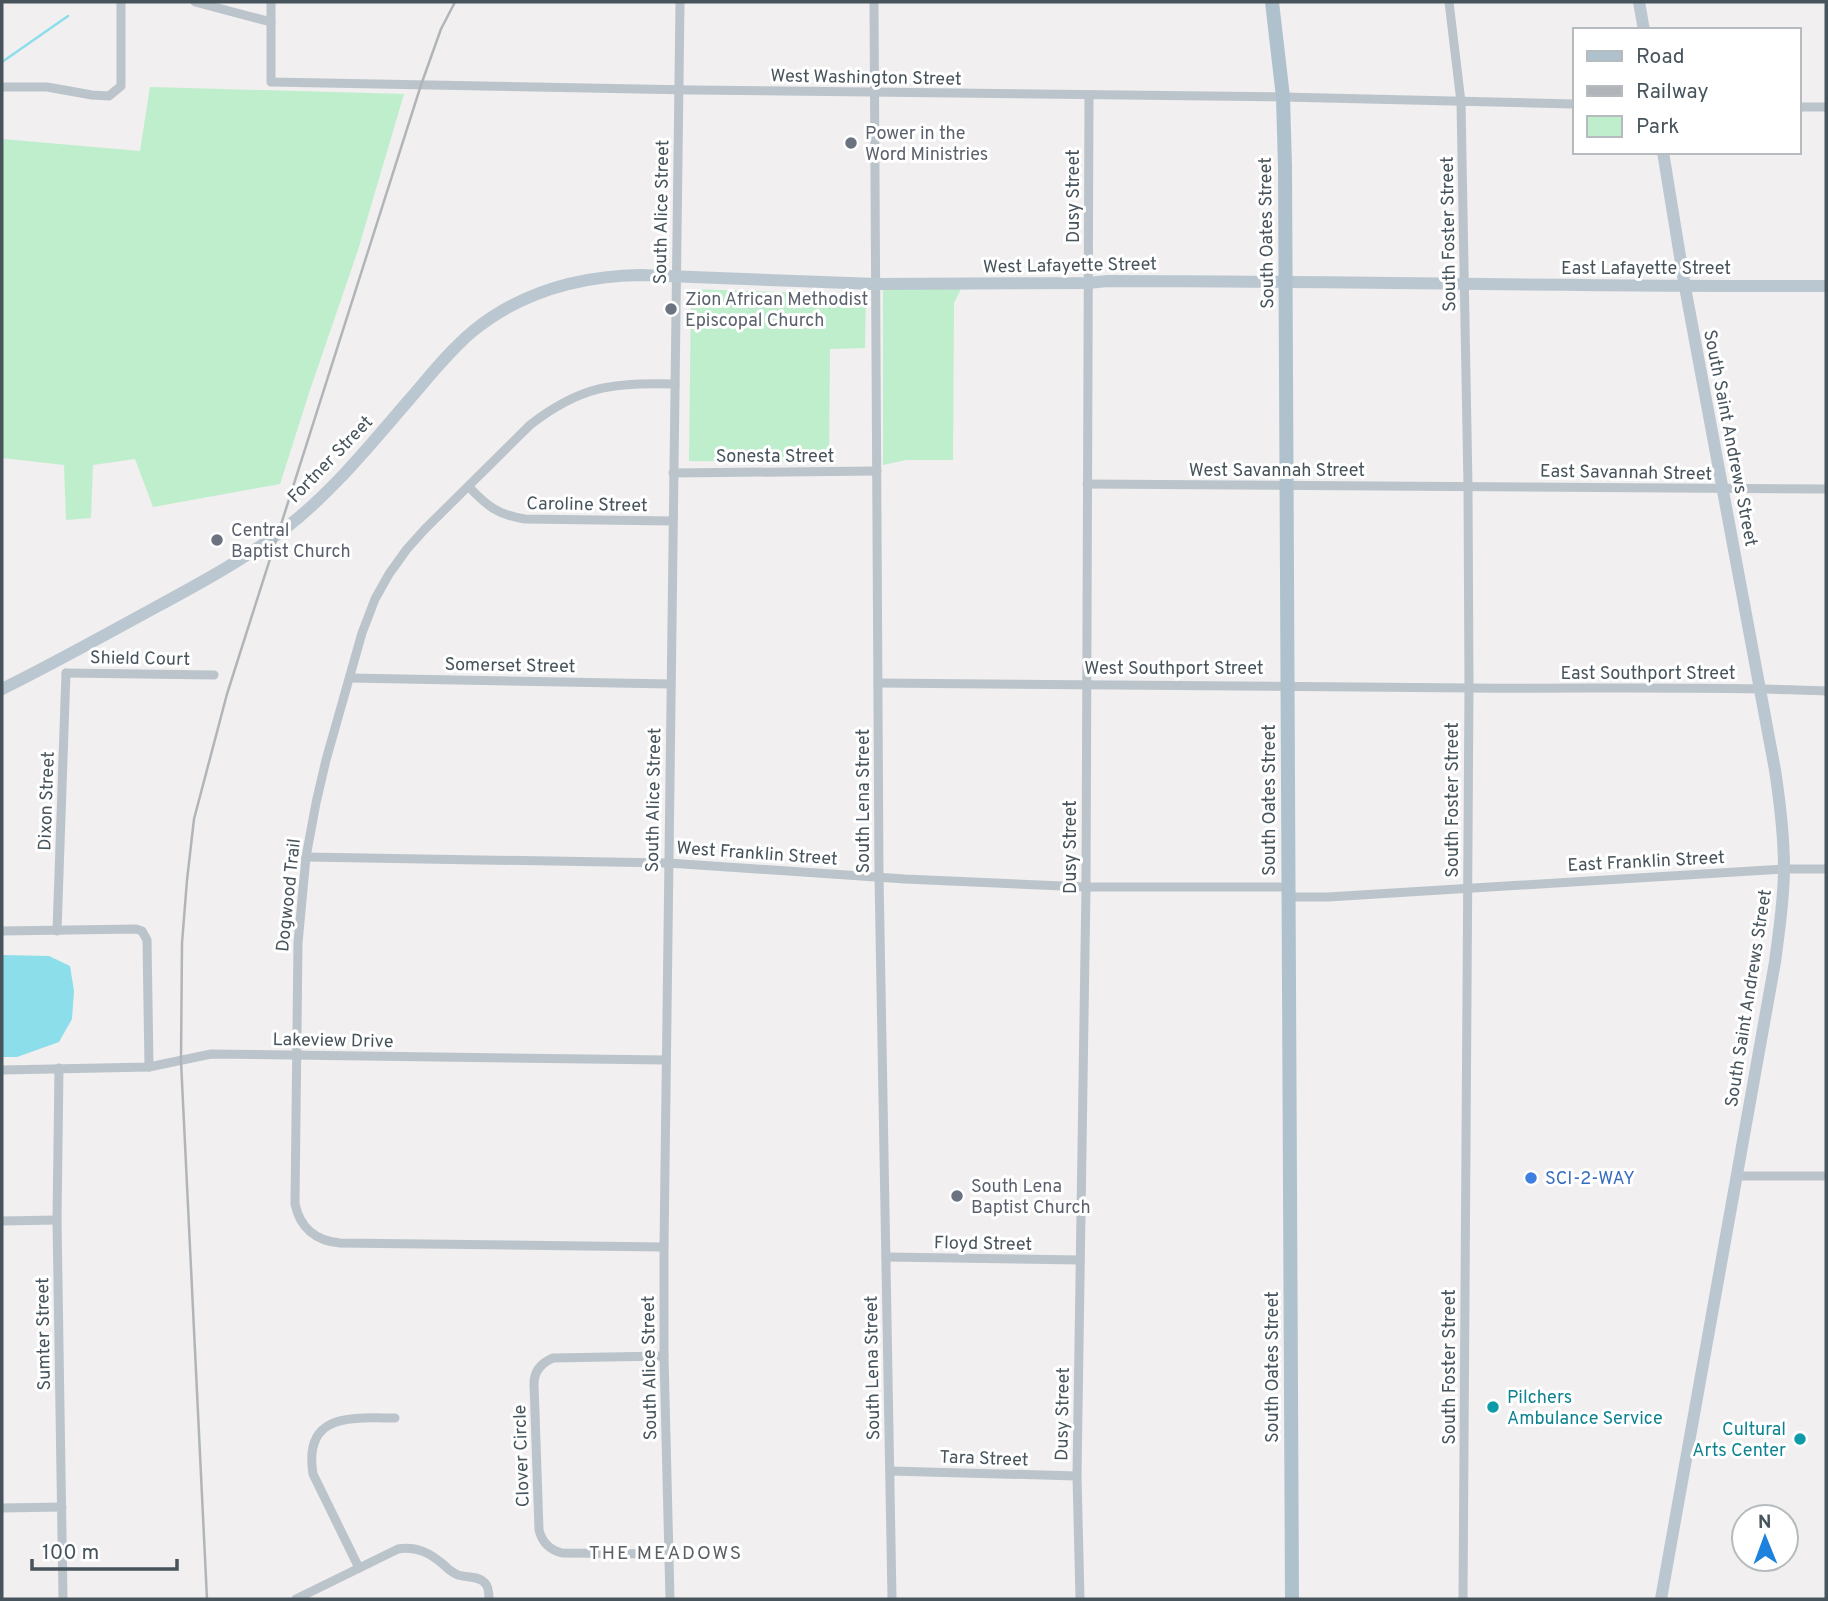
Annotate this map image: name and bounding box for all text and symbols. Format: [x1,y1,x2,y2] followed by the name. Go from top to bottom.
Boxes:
[1573,28,1800,154] legend
[1636,44,1685,71] text: Road
[770,65,962,92] street label: West Washington Street
[1636,79,1709,106] text: Railway
[1636,114,1679,141] text: Park
[865,123,988,167] place label: Power in the Word Ministries
[843,135,859,151] marker: Power in the Word Ministries
[650,139,675,285] street label: South Alice Street
[1063,149,1086,243] street label: Dusy Street
[1437,156,1462,312] street label: South Foster Street
[1255,157,1280,309] street label: South Oates Street
[983,253,1157,280] street label: West Lafayette Street
[1561,258,1731,281] street label: East Lafayette Street
[685,289,868,333] place label: Zion African Methodist Episcopal Church
[663,301,679,317] marker: Zion African Methodist Episcopal Church
[1697,328,1762,549] street label: South Saint Andrews Street
[284,411,379,509] street label: Fortner Street
[716,446,834,469] street label: Sonesta Street
[1189,460,1365,483] street label: West Savannah Street
[1540,460,1712,487] street label: East Savannah Street
[526,493,648,518] street label: Caroline Street
[231,520,351,564] place label: Central Baptist Church
[209,532,225,548] marker: Central Baptist Church
[90,647,190,672] street label: Shield Court
[444,654,576,679] street label: Somerset Street
[1084,658,1264,681] street label: West Southport Street
[1560,663,1736,686] street label: East Southport Street
[1442,722,1465,878] street label: South Foster Street
[1259,724,1282,876] street label: South Oates Street
[642,727,667,873] street label: South Alice Street
[853,729,876,873] street label: South Lena Street
[34,751,61,851] street label: Dixon Street
[1060,800,1083,894] street label: Dusy Street
[272,837,307,953] street label: Dogwood Trail
[676,837,838,872] street label: West Franklin Street
[1567,847,1725,878] street label: East Franklin Street
[1721,888,1778,1109] street label: South Saint Andrews Street
[272,1029,394,1054] street label: Lakeview Drive
[1545,1168,1635,1191] place label: SCI-2-WAY
[1523,1170,1539,1186] marker: SCI-2-WAY
[971,1176,1091,1220] place label: South Lena Baptist Church
[949,1188,965,1204] marker: South Lena Baptist Church
[934,1232,1032,1257] street label: Floyd Street
[32,1277,57,1391] street label: Sumter Street
[1439,1289,1462,1445] street label: South Foster Street
[1262,1291,1285,1443] street label: South Oates Street
[638,1295,663,1441] street label: South Alice Street
[861,1295,886,1441] street label: South Lena Street
[1051,1367,1076,1461] street label: Dusy Street
[1507,1387,1663,1431] place label: Pilchers Ambulance Service
[1485,1399,1501,1415] marker: Pilchers Ambulance Service
[509,1404,536,1508] street label: Clover Circle
[1692,1419,1786,1463] place label: Cultural Arts Center
[1792,1431,1808,1447] marker: Cultural Arts Center
[939,1446,1029,1473] street label: Tara Street
[1730,1503,1800,1573] north arrow
[1758,1511,1772,1535] text: N
[32,1528,177,1572] scale bar
[42,1540,99,1567] text: 100 m
[589,1542,743,1566] district label: THE MEADOWS

